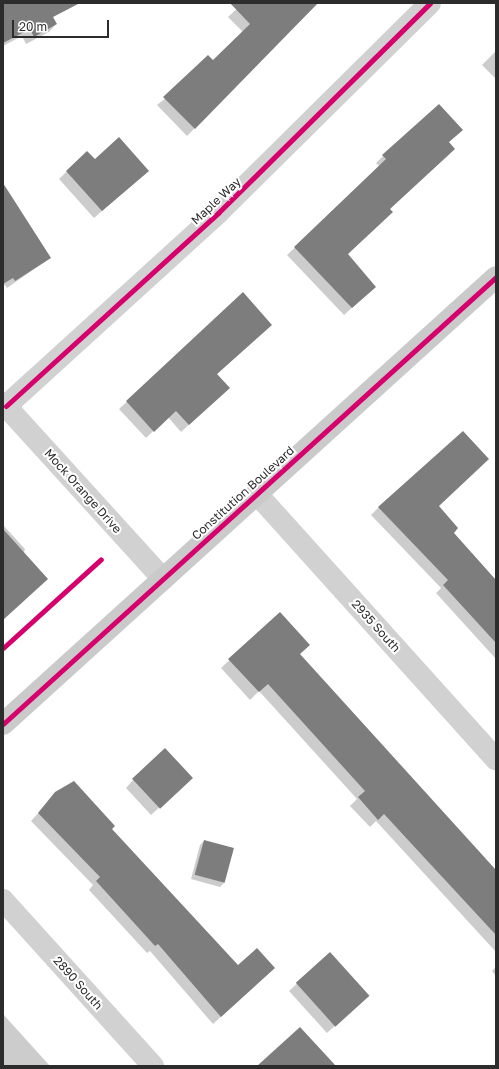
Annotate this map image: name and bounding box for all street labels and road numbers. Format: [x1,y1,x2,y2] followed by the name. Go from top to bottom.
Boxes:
[188,174,244,228] street label: Maple Way
[189,443,297,543] street label: Constitution Boulevard
[41,446,125,536] street label: Mock Orange Drive
[349,597,403,655] street label: 2935 South
[50,954,106,1012] street label: 2890 South

